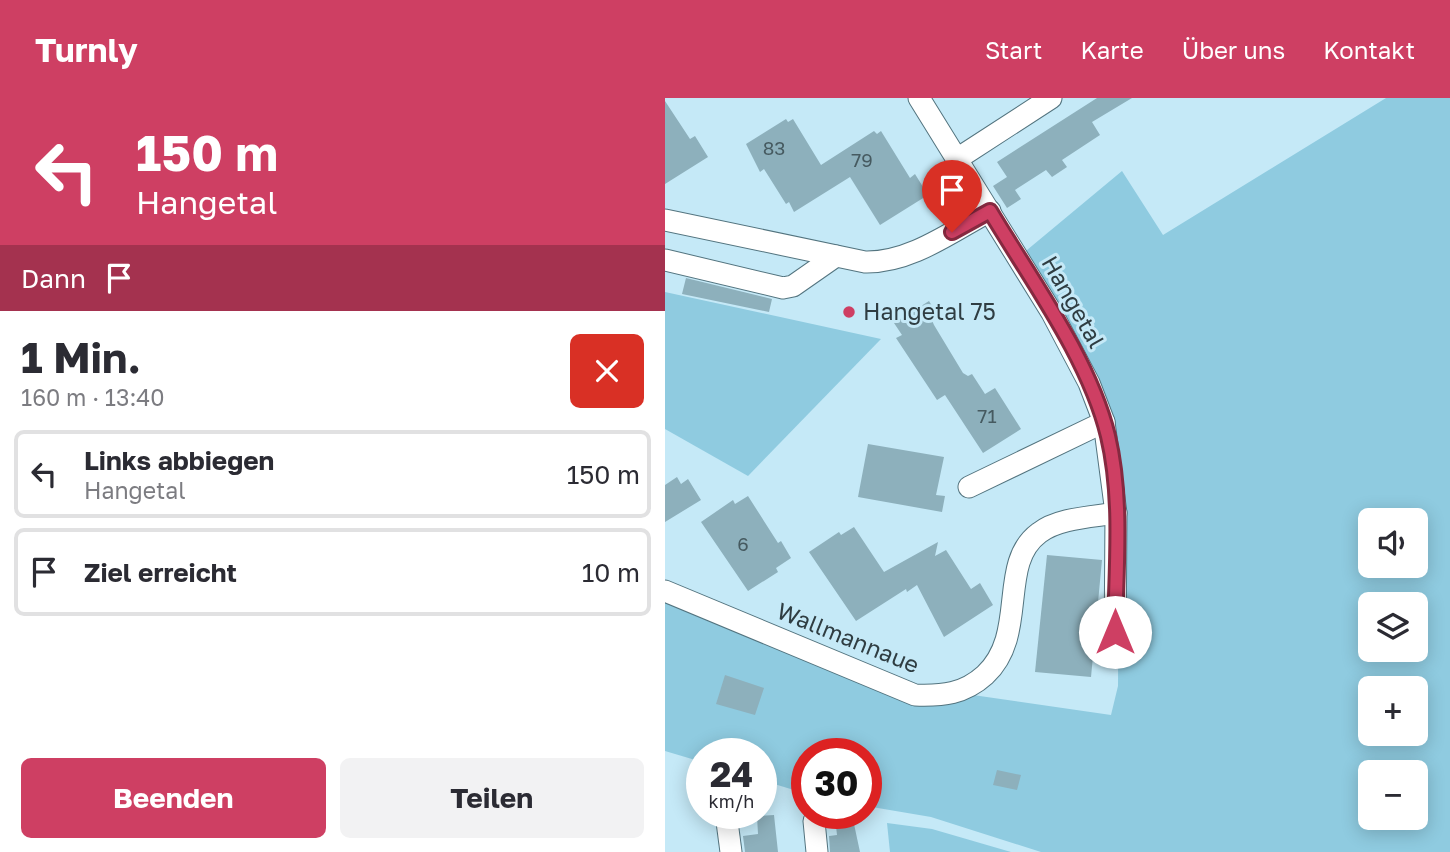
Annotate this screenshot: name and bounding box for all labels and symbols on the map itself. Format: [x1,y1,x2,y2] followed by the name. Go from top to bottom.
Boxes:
[763,136,785,159] house number: 83
[851,148,873,171] house number: 79
[922,160,982,232] pin
[1036,250,1111,353] street label: Hangetal
[863,297,996,325] place label: Hangetal 75
[841,304,857,320] marker: Hangetal 75
[977,404,997,427] house number: 71
[737,532,749,555] house number: 6
[1078,595,1152,669] position arrow
[773,596,924,678] street label: Wallmannaue
[791,738,882,829] speed limit sign: 30

